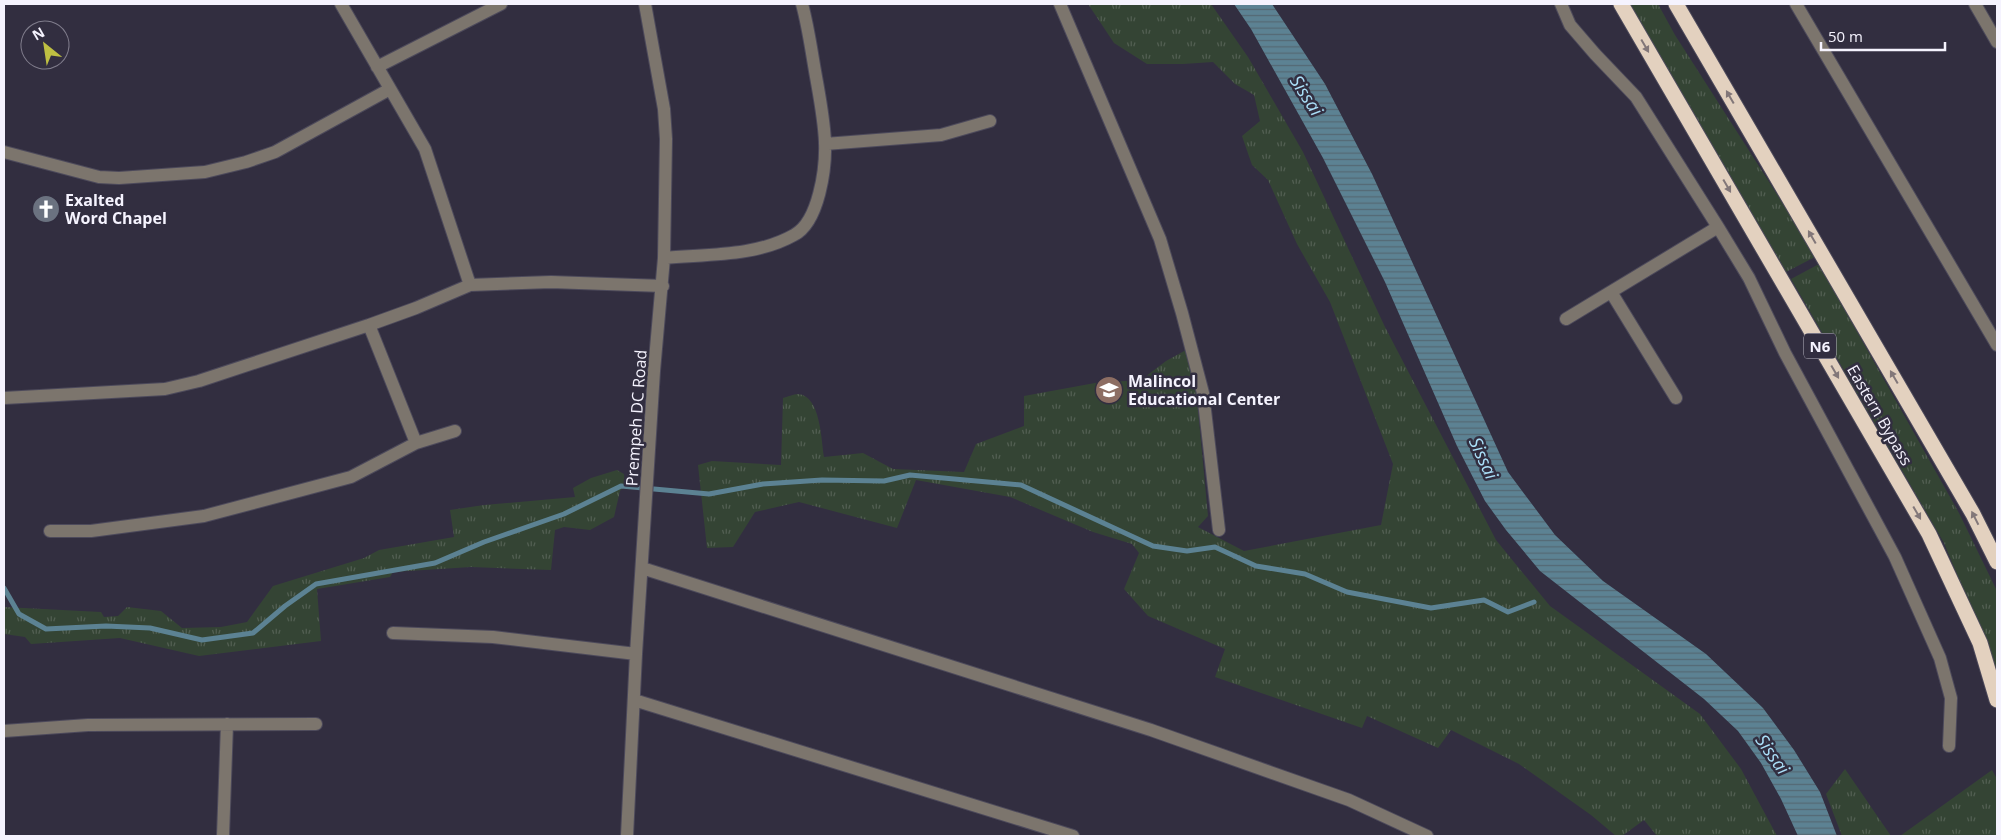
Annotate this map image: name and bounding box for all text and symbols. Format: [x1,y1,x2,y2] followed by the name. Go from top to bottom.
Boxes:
[20,20,70,70] north arrow
[1821,20,1945,52] scale bar
[29,22,48,44] text: N
[1828,26,1863,46] text: 50 m
[1641,39,1650,52] one-way arrow
[1285,70,1329,120] water label: Sissai
[1726,90,1735,103] one-way arrow
[1723,179,1731,194] one-way arrow
[65,189,167,229] place label: Exalted Word Chapel
[31,194,61,224] church icon: Exalted Word Chapel
[1808,230,1816,244] one-way arrow
[1804,334,1836,358] road number: N6
[620,349,652,487] street label: Prempeh DC Road
[1842,361,1918,469] street label: Eastern Bypass
[1831,365,1839,380] one-way arrow
[1128,370,1280,410] place label: Malincol Educational Center
[1890,370,1898,385] one-way arrow
[1094,375,1124,405] school or university icon: Malincol Educational Center
[1464,433,1504,483] water label: Sissai
[1912,506,1921,519] one-way arrow
[1971,511,1979,525] one-way arrow
[1751,729,1796,779] water label: Sissai

